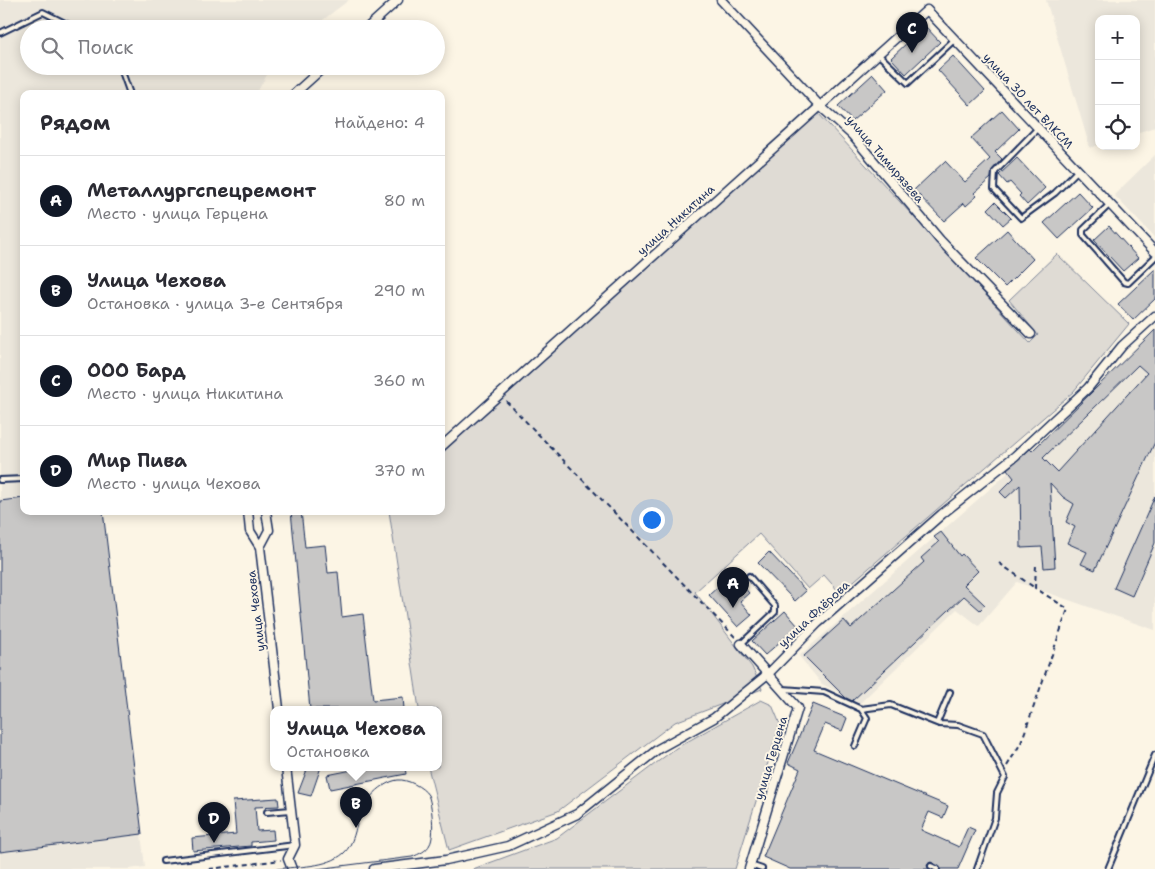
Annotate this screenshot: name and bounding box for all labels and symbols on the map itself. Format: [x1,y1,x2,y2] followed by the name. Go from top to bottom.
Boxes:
[896,12,928,53] pin: C
[979,50,1077,152] street label: улица 30 лет ВЛКСМ
[842,112,928,207] street label: улица Тимирязева
[634,181,718,259] street label: улица Никитина
[639,507,665,533] your location
[717,567,749,608] pin: A
[243,569,269,652] street label: улица Чехова
[775,577,853,651] street label: улица Флёрова
[751,714,792,802] street label: улица Герцена
[340,787,372,828] pin: B
[198,802,230,843] pin: D

